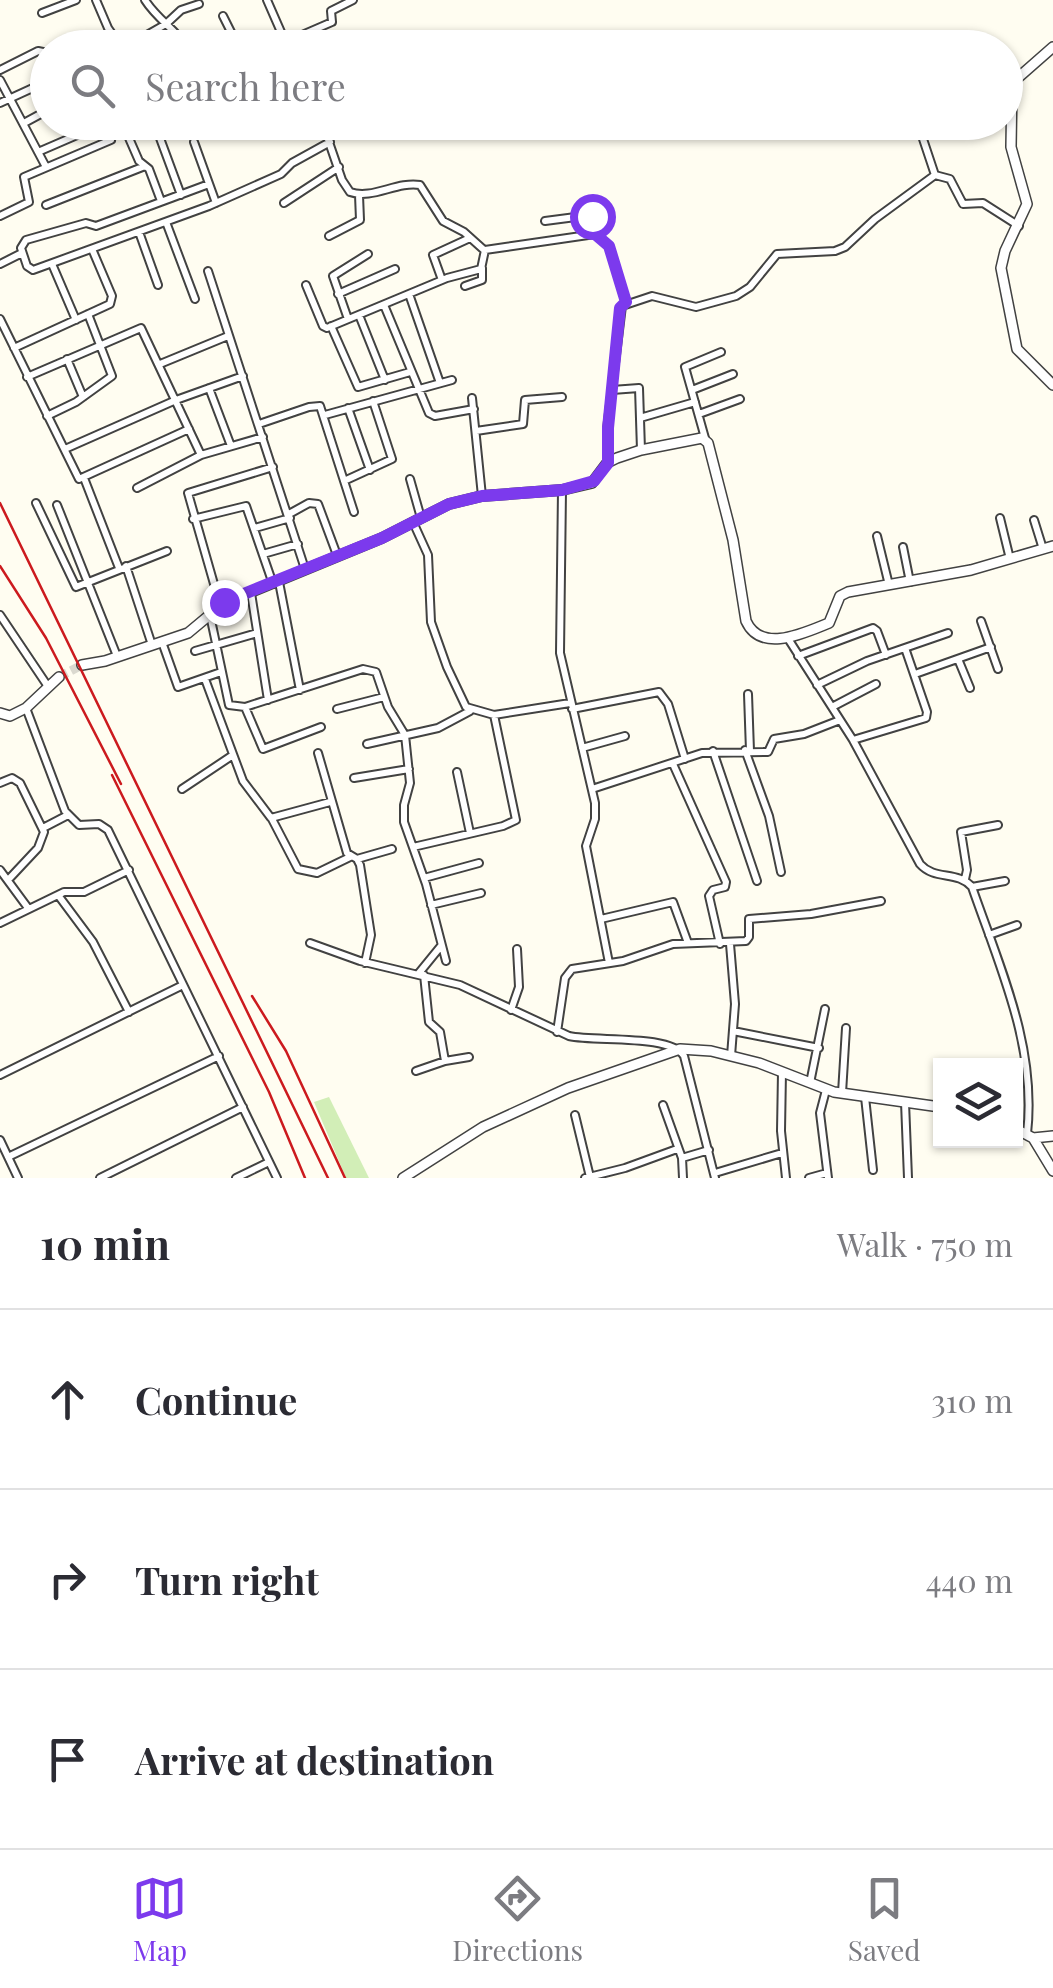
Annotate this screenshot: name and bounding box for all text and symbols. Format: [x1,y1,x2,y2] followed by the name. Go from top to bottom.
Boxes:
[30,30,1023,140] search box
[65,58,120,113] icon: search
[145,60,346,111] text: Search here
[570,194,616,240] route start
[202,580,248,626] route end
[933,1058,1023,1148] map controls
[933,1058,1023,1148] button: layers
[40,1215,170,1271] text: 10 min
[837,1222,1013,1265] text: Walk · 750 m
[40,1372,95,1427] icon: ahead
[135,1374,297,1425] text: Continue
[931,1378,1013,1421] text: 310 m
[40,1552,95,1607] icon: right
[135,1554,319,1605] text: Turn right
[926,1558,1013,1601] text: 440 m
[40,1732,95,1787] icon: arrive
[135,1734,494,1785] text: Arrive at destination
[132,1871,187,1968] tab: Map
[452,1871,583,1968] tab: Directions
[848,1871,921,1968] tab: Saved

